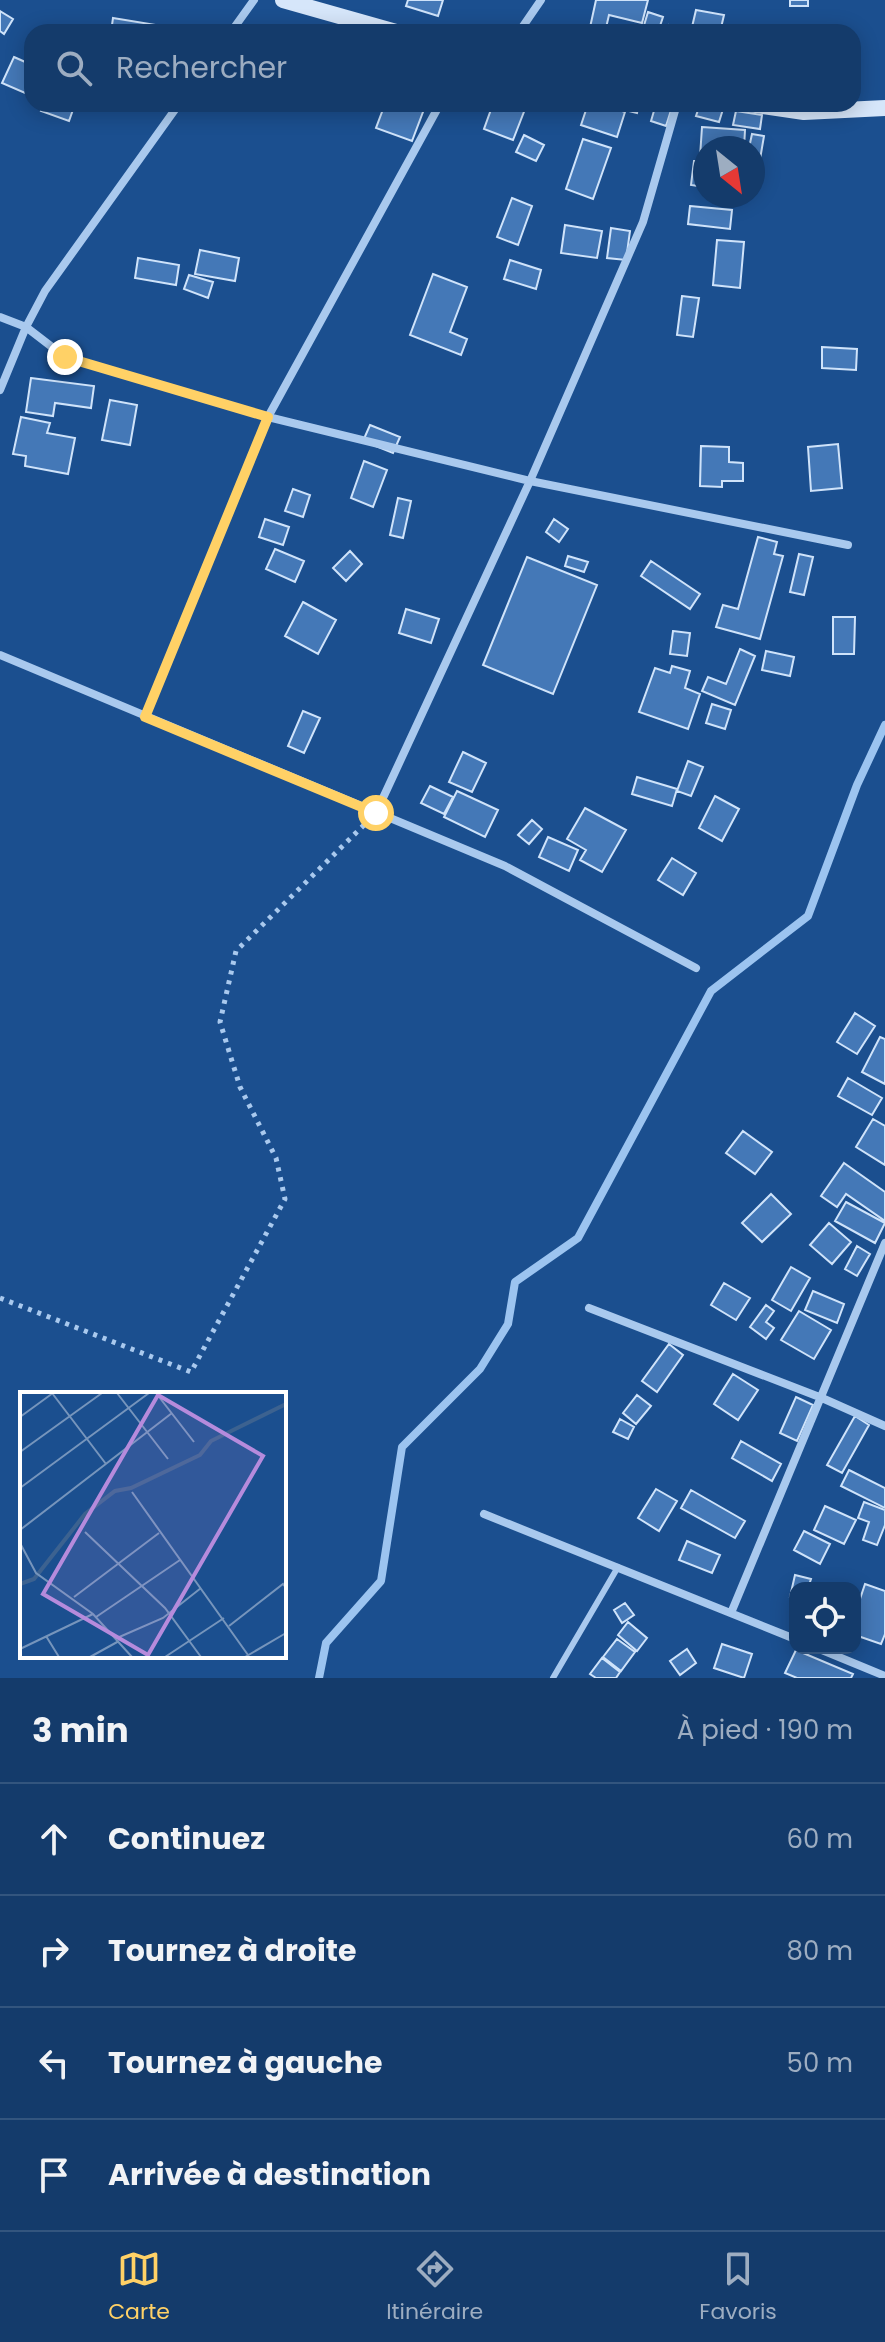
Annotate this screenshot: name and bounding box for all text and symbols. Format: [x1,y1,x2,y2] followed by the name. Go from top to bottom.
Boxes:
[24,24,861,112] search box
[52,46,96,90] icon: search
[116,46,287,89] text: Rechercher
[693,136,765,208] north arrow
[47,339,83,375] route end
[358,795,394,831] route start
[20,1392,286,1658] inset map
[789,1582,861,1654] map controls
[789,1582,861,1654] button: locate
[32,1706,129,1754] text: 3 min
[677,1712,853,1748] text: À pied · 190 m
[32,1817,76,1861] icon: ahead
[108,1817,265,1860] text: Continuez
[786,1821,853,1857] text: 60 m
[32,1929,76,1973] icon: right
[108,1929,356,1972] text: Tournez à droite
[787,1933,853,1969] text: 80 m
[32,2041,76,2085] icon: left
[108,2041,382,2084] text: Tournez à gauche
[787,2045,853,2081] text: 50 m
[32,2153,76,2197] icon: arrive
[108,2153,431,2196] text: Arrivée à destination
[108,2247,170,2328] tab: Carte
[386,2247,483,2328] tab: Itinéraire
[699,2247,777,2328] tab: Favoris

